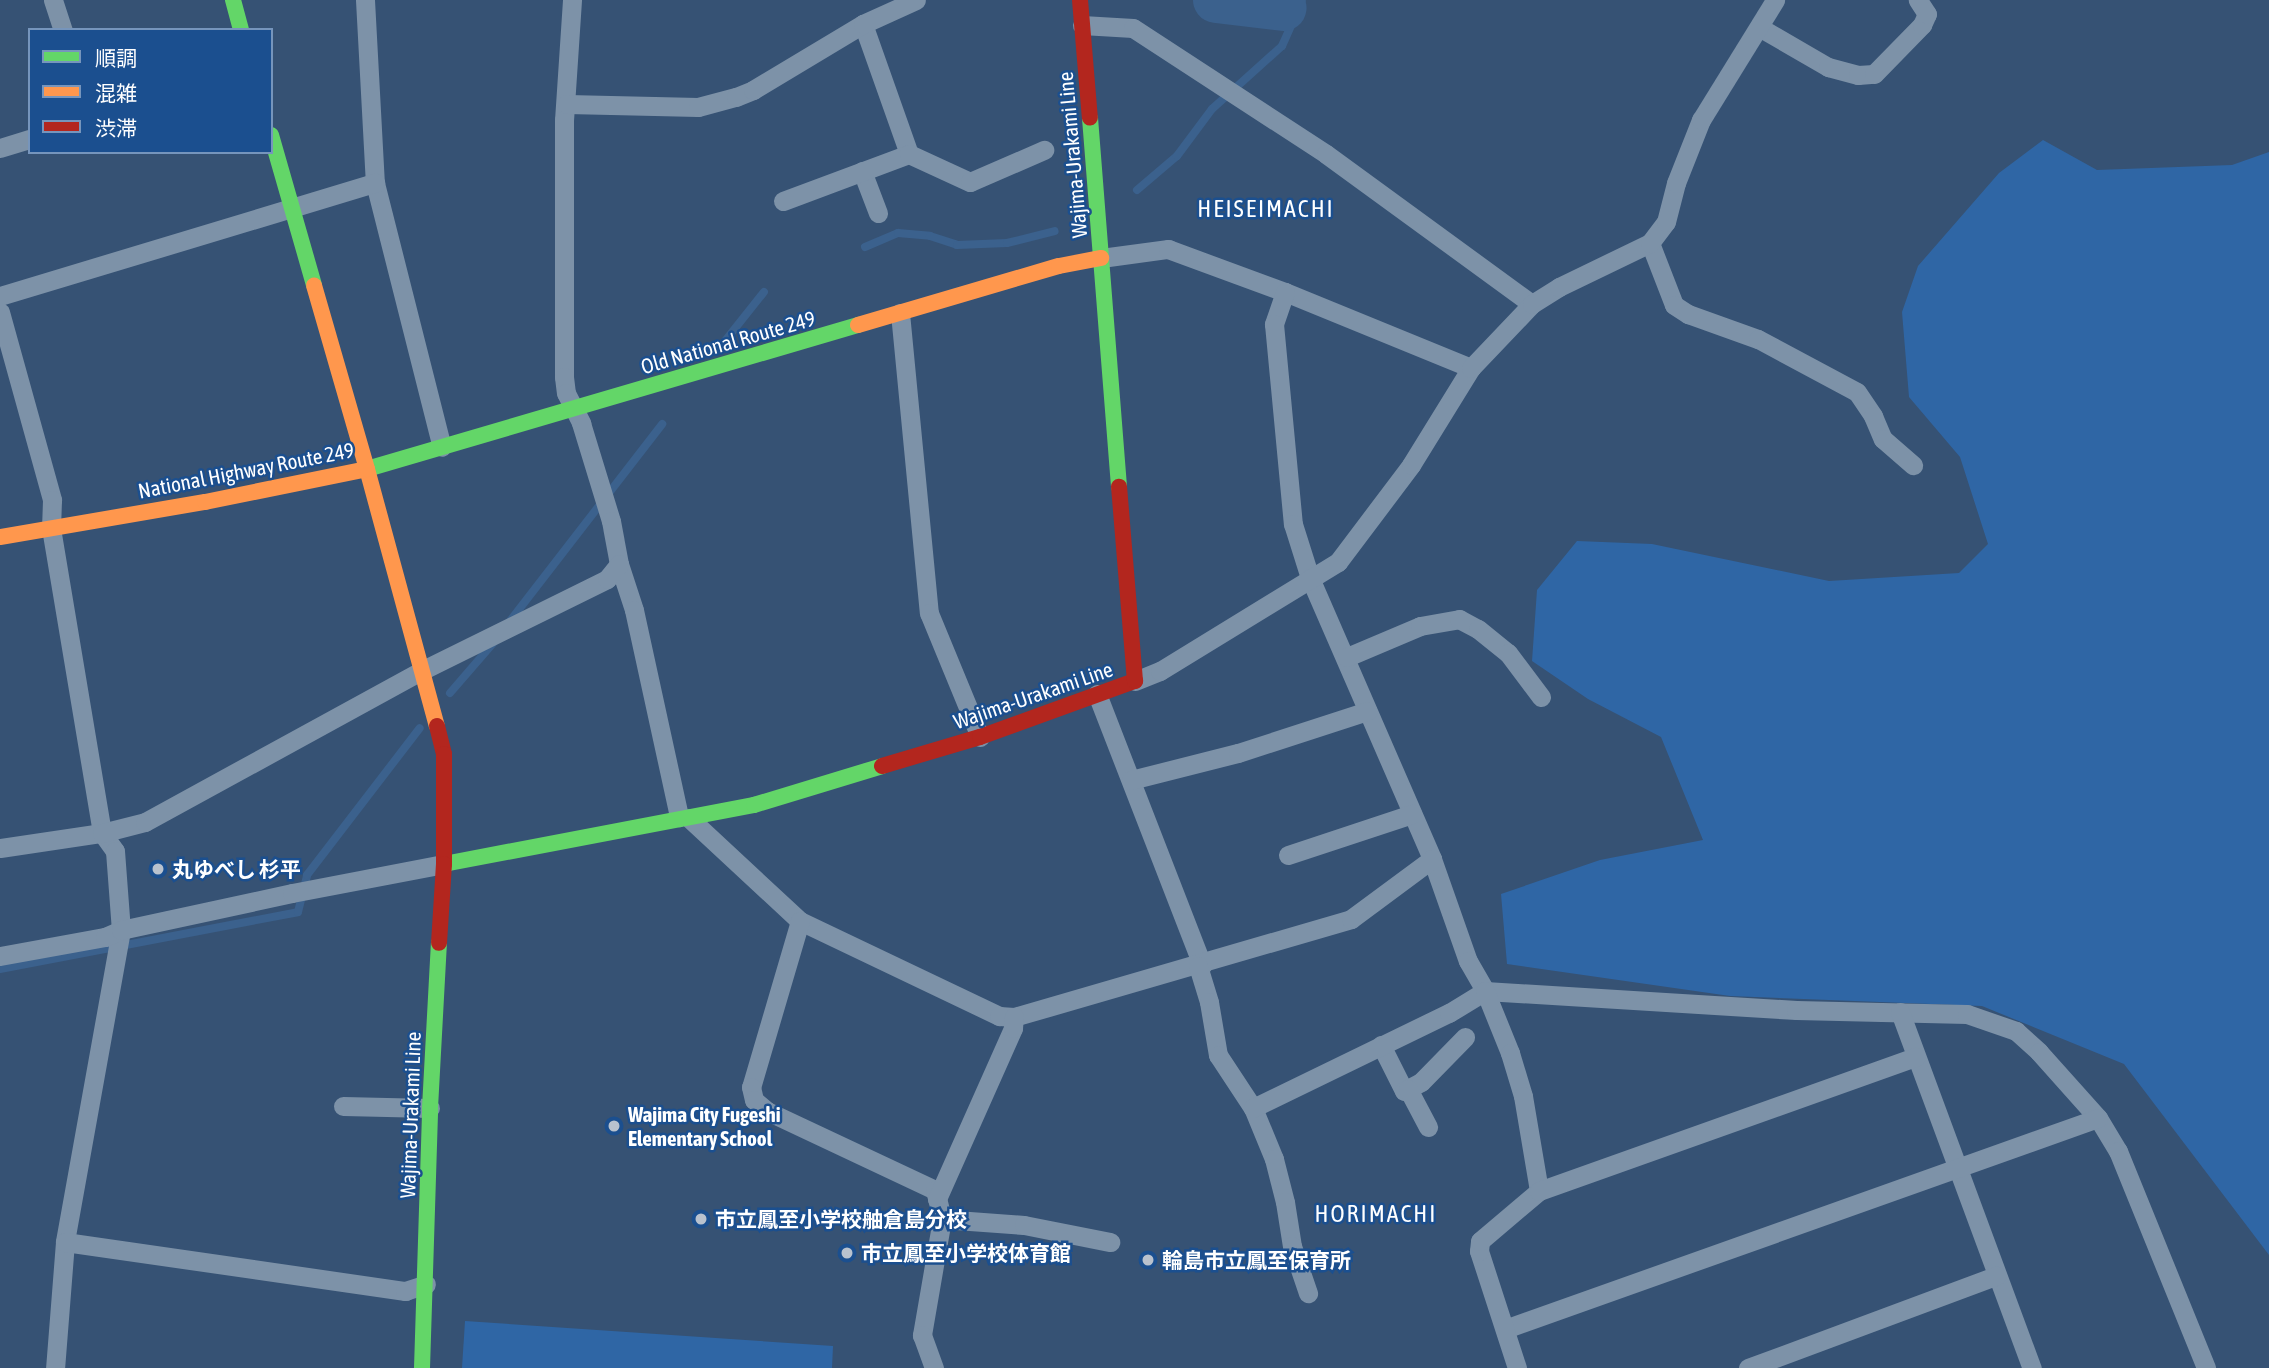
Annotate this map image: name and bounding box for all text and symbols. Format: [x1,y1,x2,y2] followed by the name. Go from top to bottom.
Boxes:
[28,28,273,154] legend
[95,46,137,70] text: 順調
[1052,71,1092,239] street label: Wajima-Urakami Line
[95,81,137,105] text: 混雑
[95,116,137,140] text: 渋滞
[1199,195,1333,223] district label: HEISEIMACHI
[638,305,818,379] street label: Old National Route 249
[136,437,356,503] street label: National Highway Route 249
[950,656,1116,734] street label: Wajima-Urakami Line
[172,856,301,882] place label: 丸ゆべし 杉平
[150,861,166,877] marker: 丸ゆべし 杉平
[395,1031,425,1199] street label: Wajima-Urakami Line
[628,1101,781,1151] place label: Wajima City Fugeshi Elementary School
[606,1118,622,1134] marker: Wajima City Fugeshi Elementary School
[1316,1200,1436,1228] district label: HORIMACHI
[715,1206,967,1232] place label: 市立鳳至小学校舳倉島分校
[693,1211,709,1227] marker: 市立鳳至小学校舳倉島分校
[861,1240,1071,1266] place label: 市立鳳至小学校体育館
[839,1245,855,1261] marker: 市立鳳至小学校体育館
[1162,1247,1351,1273] place label: 輪島市立鳳至保育所
[1140,1252,1156,1268] marker: 輪島市立鳳至保育所

